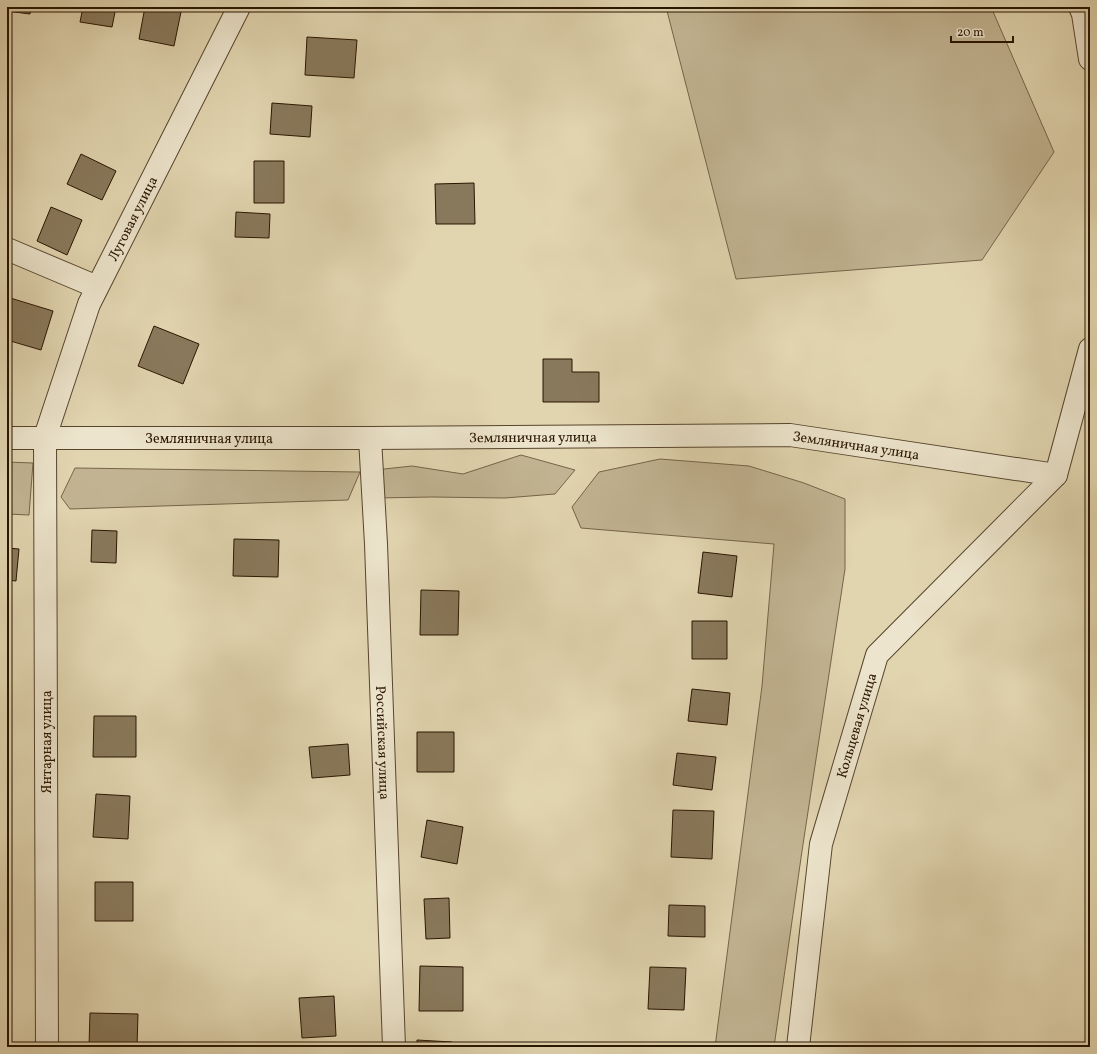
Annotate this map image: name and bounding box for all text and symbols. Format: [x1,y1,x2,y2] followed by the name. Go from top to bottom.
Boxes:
[951,18,1013,44] scale bar
[957,25,984,41] text: 20 m
[104,173,163,265] street label: Луговая улица
[469,428,597,448] street label: Земляничная улица
[791,428,921,465] street label: Земляничная улица
[145,430,273,449] street label: Земляничная улица
[833,671,882,781] street label: Кольцевая улица
[370,685,393,800] street label: Российская улица
[38,690,57,794] street label: Янтарная улица

